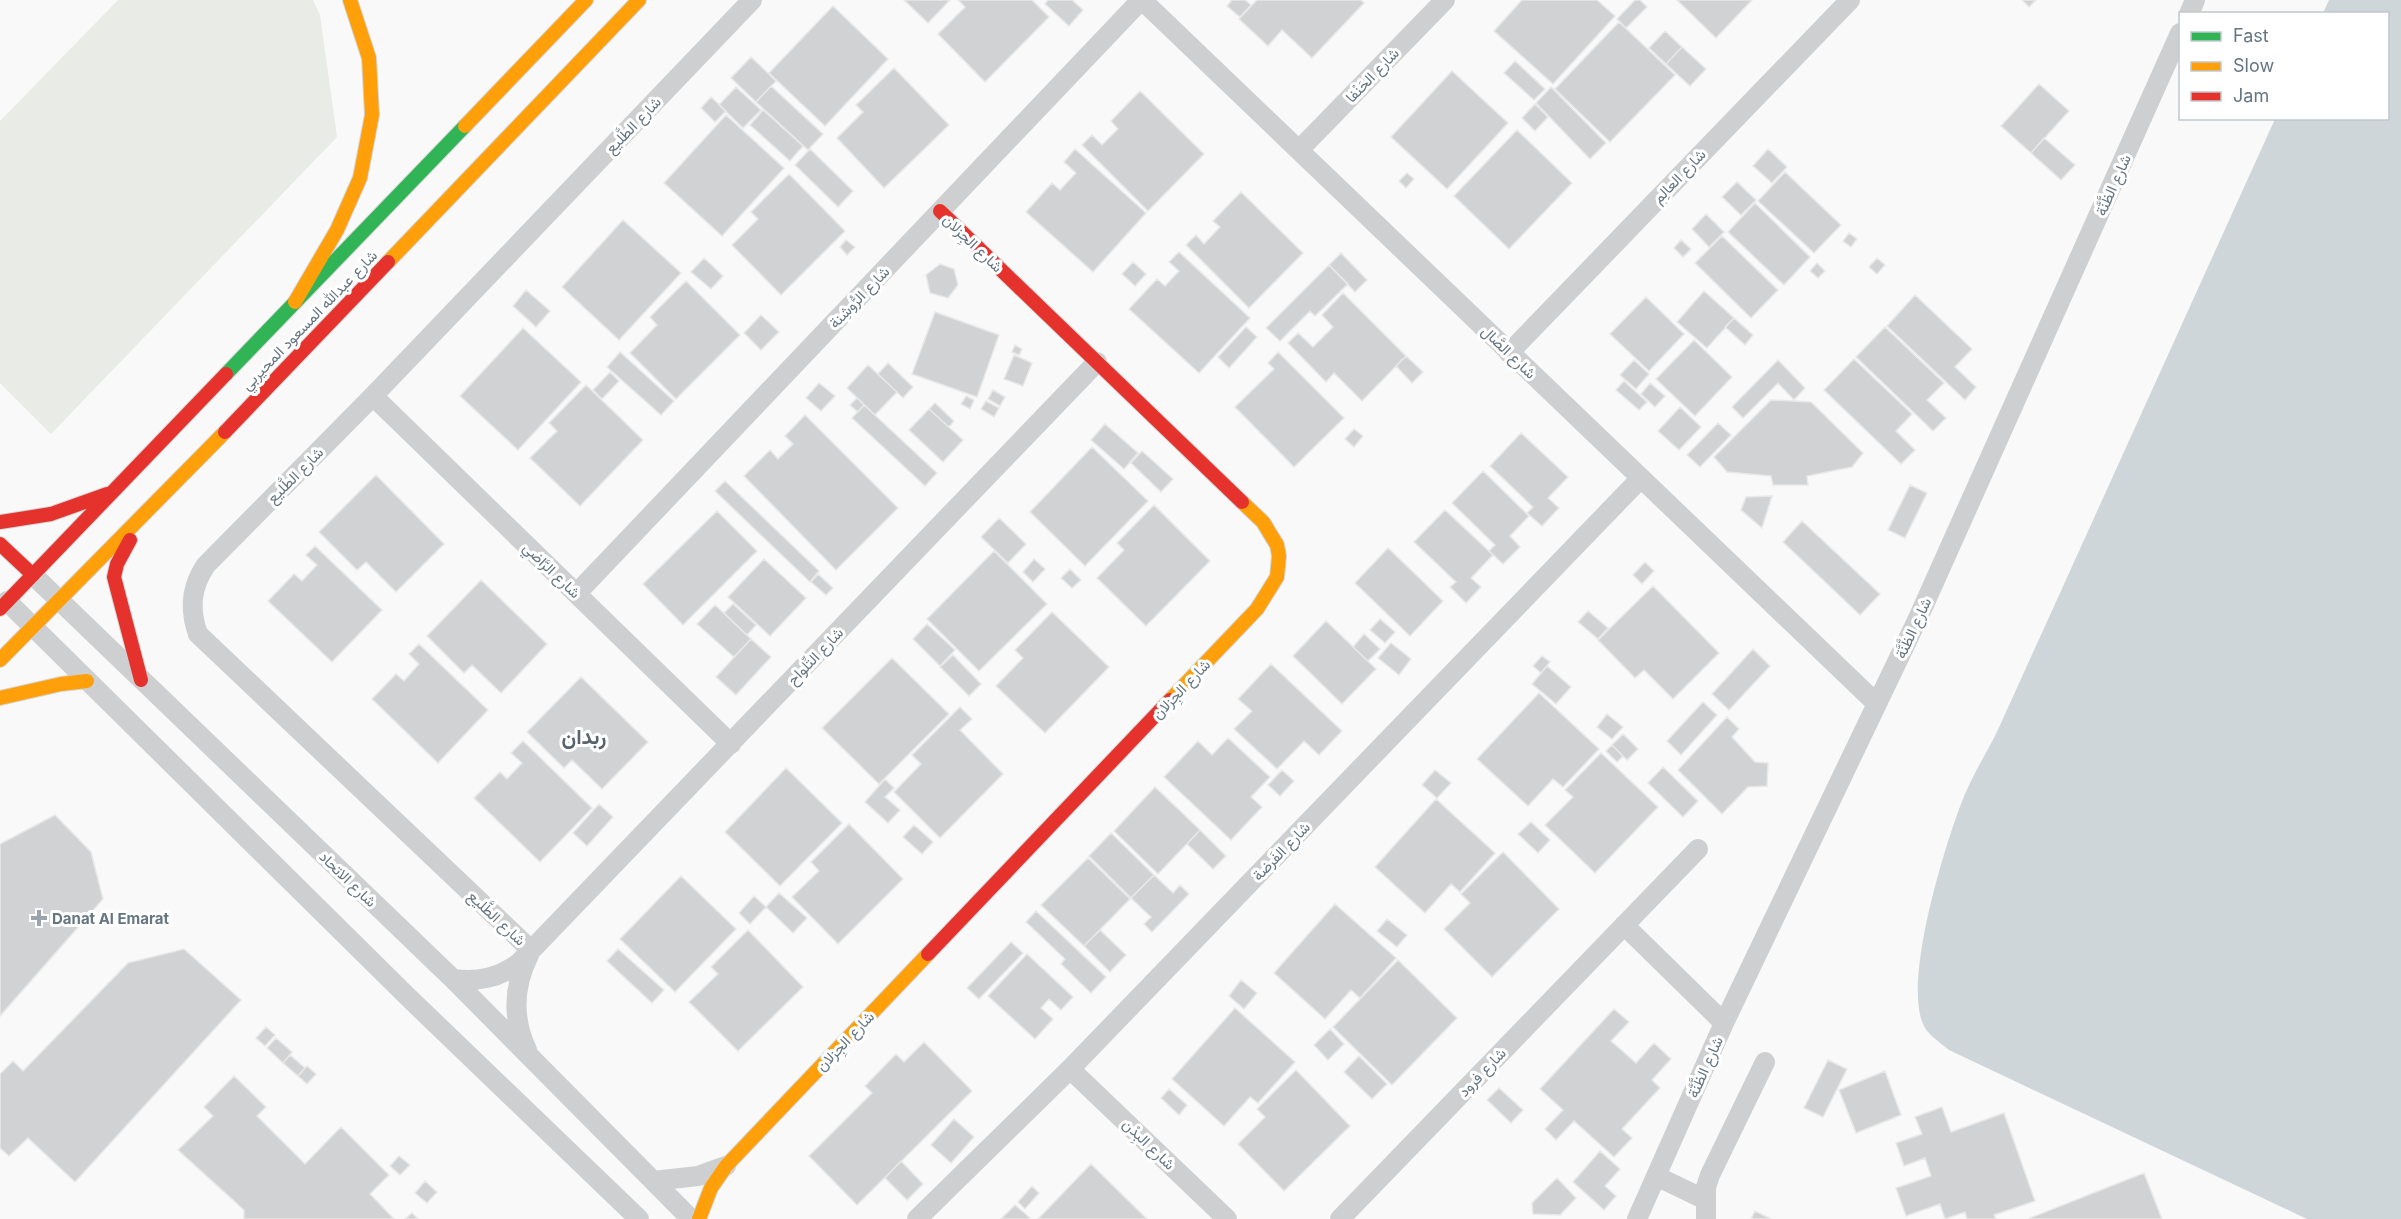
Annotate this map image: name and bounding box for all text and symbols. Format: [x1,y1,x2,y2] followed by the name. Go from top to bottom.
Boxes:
[2179,12,2389,120] legend
[2233,25,2269,46] text: Fast
[1341,44,1404,108] street label: شارع الحَنْفا
[2233,55,2274,76] text: Slow
[2233,85,2269,106] text: Jam
[600,92,667,159] street label: شارع الطَّليع
[1648,145,1711,209] street label: شارع العالِم
[2090,151,2137,219] street label: شارع الظَّنَّة
[937,210,1007,278] street label: شارع الجِزلان
[237,246,384,397] street label: شارع عبدالله المسعود المحيربي
[825,262,895,333] street label: شارع الرُّوشِنة
[1476,321,1540,384] street label: شارع الصَّال
[262,442,329,509] street label: شارع الطَّليع
[516,538,585,605] street label: شارع الرَّاضي
[1890,594,1937,662] street label: شارع الظَّنَّة
[783,623,849,690] street label: شارع التِّلواح
[1148,655,1216,725] street label: شارع الجِزلان
[562,724,606,750] district label: ربدان
[1248,817,1315,886] street label: شارع الفَرضة
[314,847,381,913] street label: شارع الاتحاد
[463,886,531,951] street label: شارع الطَّليع
[30,909,48,927] marker: Danat Al Emarat
[52,909,170,928] place label: Danat Al Emarat
[812,1007,880,1077] street label: شارع الجِزلان
[1682,1033,1729,1101] street label: شارع الظَّنَّة
[1454,1043,1511,1102] street label: شارع فرود
[1117,1114,1179,1175] street label: شارع البِدْن

